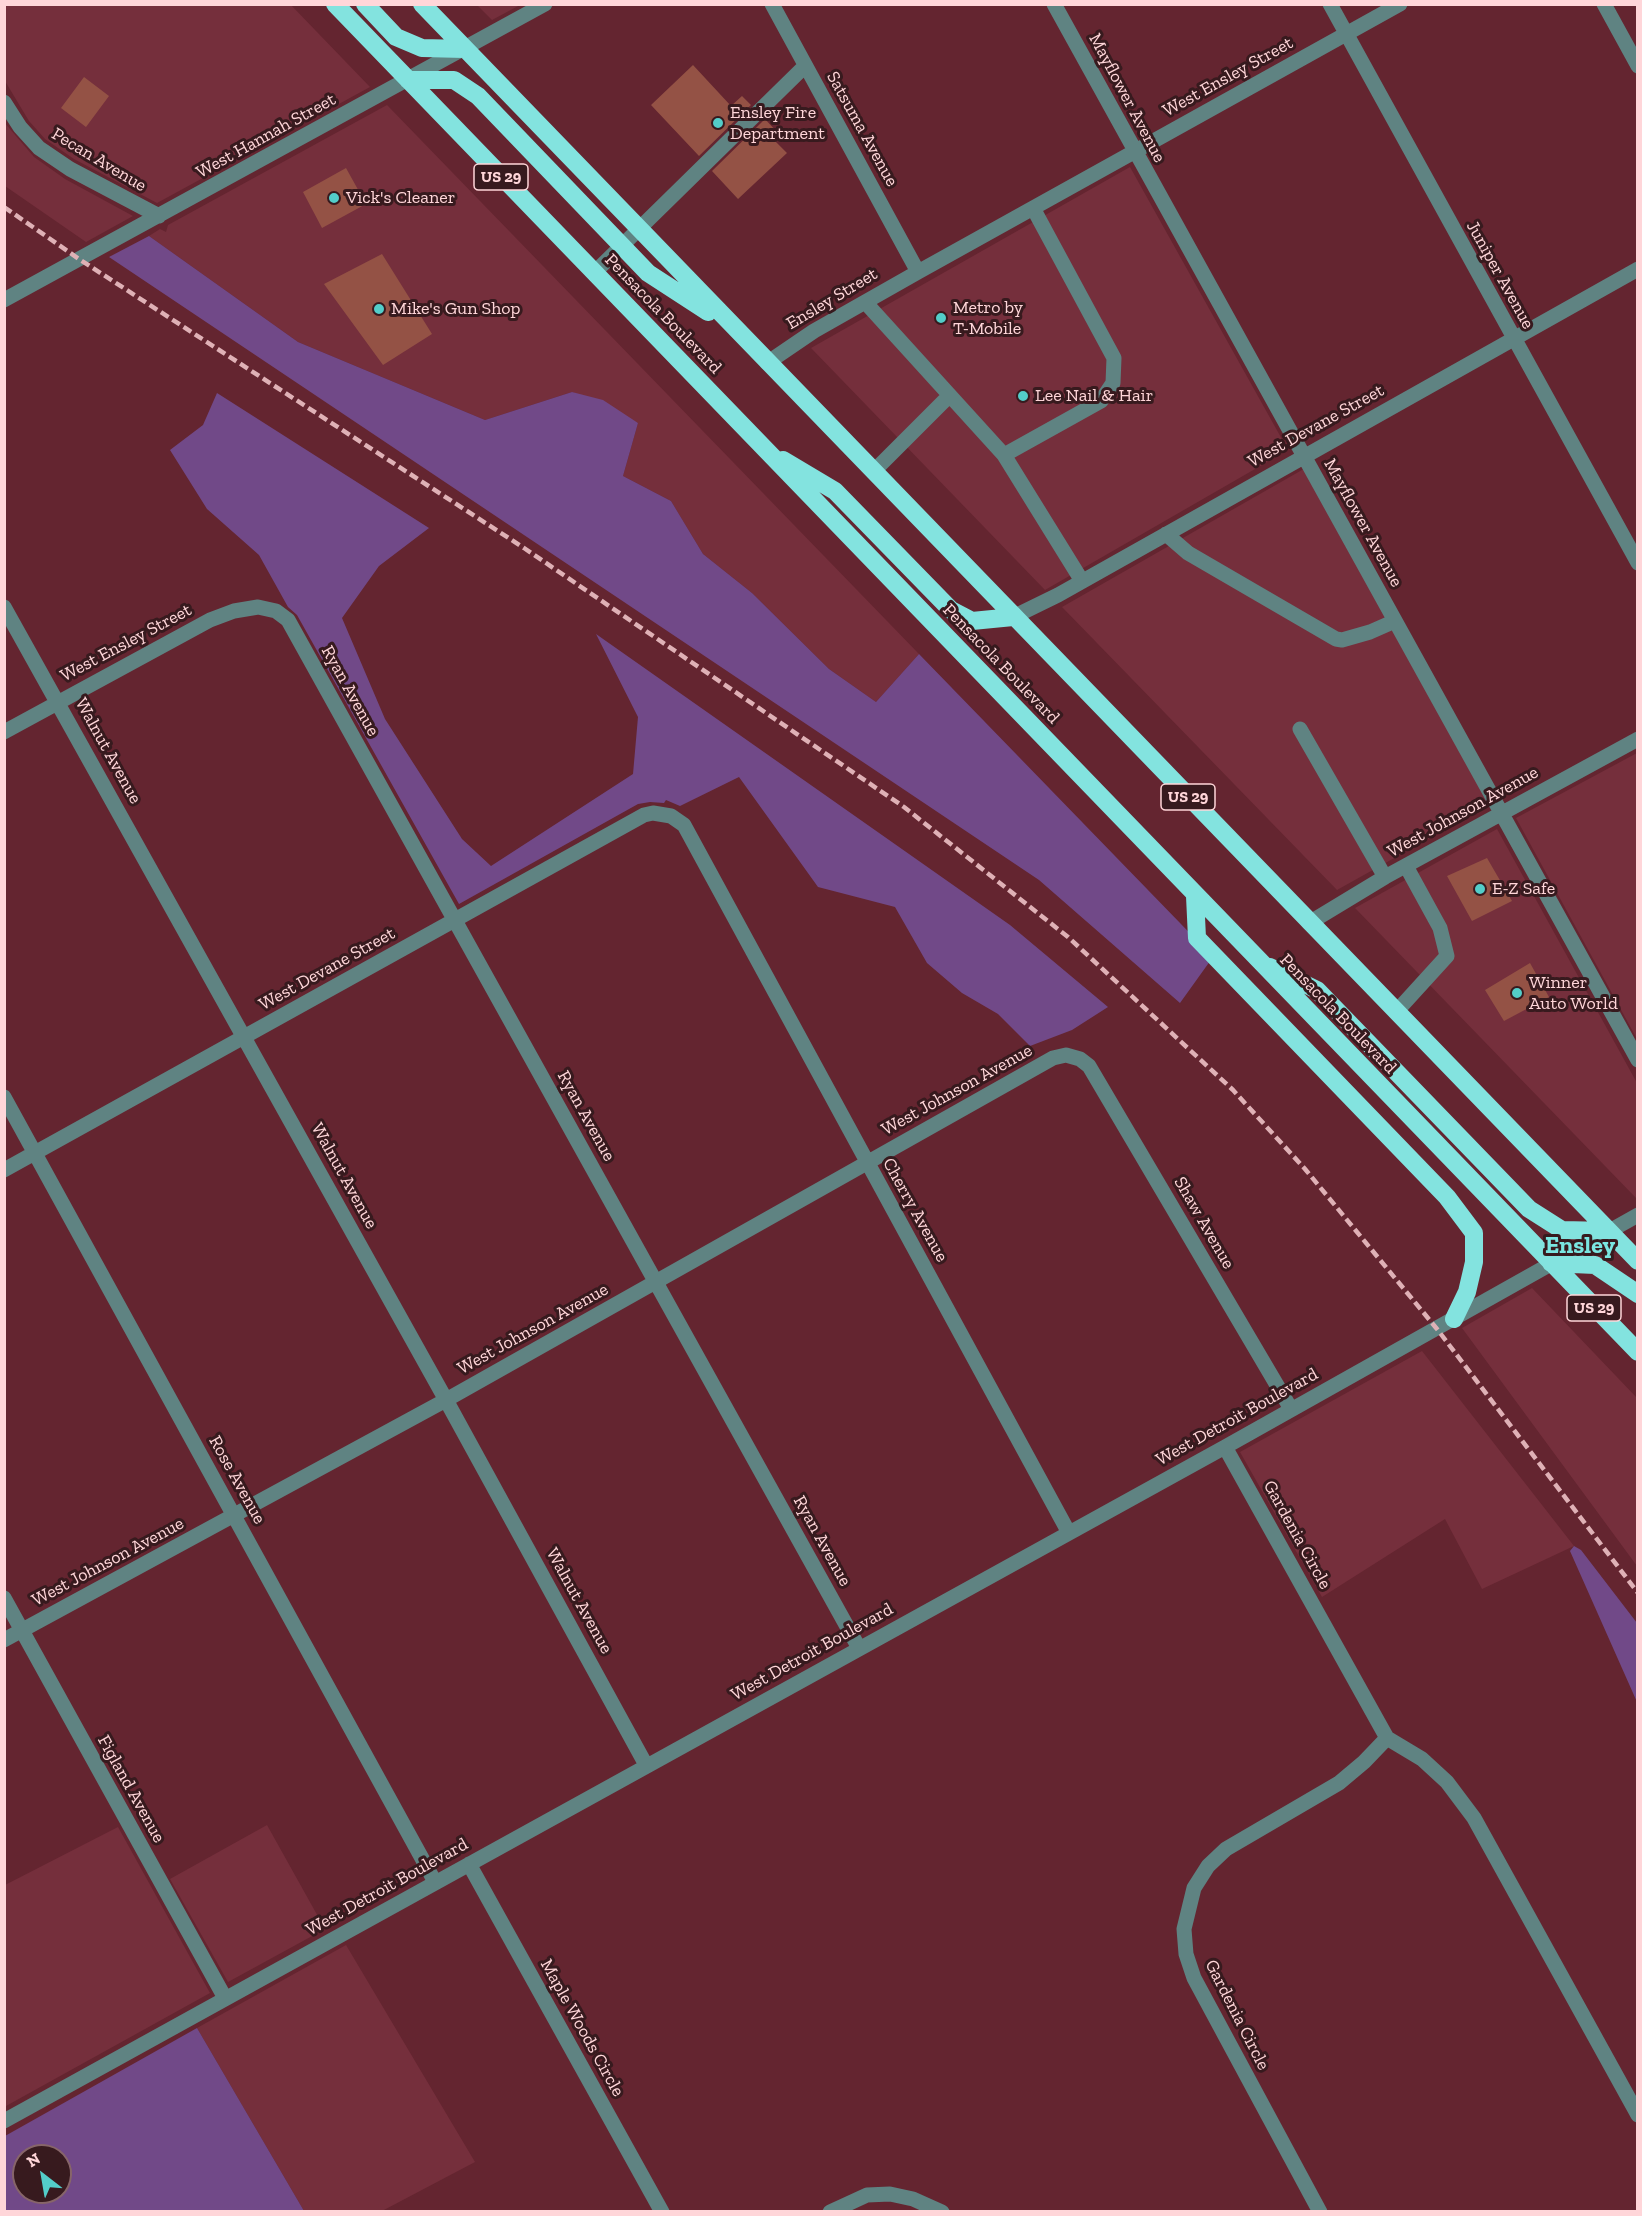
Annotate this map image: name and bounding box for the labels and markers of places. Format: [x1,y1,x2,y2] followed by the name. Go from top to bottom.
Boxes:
[730,102,825,144] place label: Ensley Fire Department
[711,116,725,130] marker: Ensley Fire Department
[346,187,455,209] place label: Vick's Cleaner
[327,191,341,205] marker: Vick's Cleaner
[953,297,1023,340] place label: Metro by T-Mobile
[391,298,520,320] place label: Mike's Gun Shop
[372,302,386,316] marker: Mike's Gun Shop
[934,311,948,325] marker: Metro by T-Mobile
[1035,385,1153,407] place label: Lee Nail & Hair
[1016,389,1030,403] marker: Lee Nail & Hair
[1492,878,1555,900] place label: E-Z Safe
[1473,882,1487,896] marker: E-Z Safe
[1529,972,1618,1014] place label: Winner Auto World
[1510,986,1524,1000] marker: Winner Auto World

